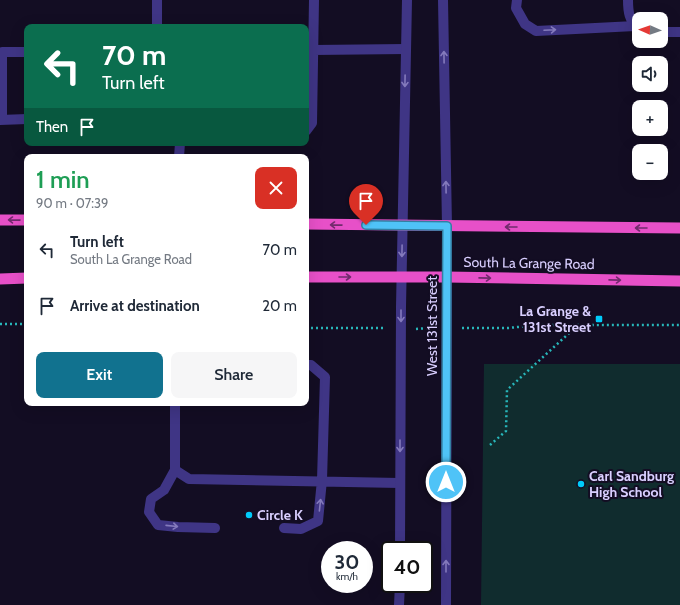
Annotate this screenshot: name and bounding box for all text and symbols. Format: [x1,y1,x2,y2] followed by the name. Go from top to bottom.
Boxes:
[632,12,668,48] north arrow
[632,12,668,180] map controls
[543,26,556,34] one-way arrow
[102,38,166,72] text: 70 m
[36,40,88,92] icon: left
[440,51,448,64] one-way arrow
[632,56,668,92] button: sound
[102,72,165,94] text: Turn left
[401,74,409,87] one-way arrow
[632,100,668,136] button: +
[76,116,98,138] icon: arrive
[36,118,68,136] text: Then
[632,144,668,180] button: −
[36,165,90,194] text: 1 min
[255,167,297,209] button: close
[442,181,450,194] one-way arrow
[349,184,383,225] pin
[355,190,377,212] icon: arrive
[36,195,108,211] text: 90 m · 07:39
[7,216,20,224] one-way arrow
[330,221,343,228] one-way arrow
[505,223,518,231] one-way arrow
[635,224,648,232] one-way arrow
[70,233,124,251] text: Turn left
[36,239,58,261] icon: left
[263,241,297,259] text: 70 m
[398,244,406,257] one-way arrow
[70,251,192,267] text: South La Grange Road
[463,253,595,273] street label: South La Grange Road
[338,273,351,281] one-way arrow
[478,274,491,281] one-way arrow
[423,276,441,376] street label: West 131st Street
[608,276,621,284] one-way arrow
[36,295,58,317] icon: arrive
[70,297,200,315] text: Arrive at destination
[262,297,297,315] text: 20 m
[519,302,591,336] place label: La Grange & 131st Street
[397,309,405,322] one-way arrow
[594,314,604,324] marker: La Grange & 131st Street
[36,352,163,398] button: Exit
[171,352,297,398] button: Share
[396,439,404,452] one-way arrow
[425,461,467,503] position arrow
[589,467,674,501] place label: Carl Sandburg High School
[576,479,586,489] marker: Carl Sandburg High School
[316,499,324,512] one-way arrow
[257,506,303,524] place label: Circle K
[244,510,254,520] marker: Circle K
[165,522,178,530] one-way arrow
[381,541,433,593] speed limit sign: 40
[335,550,359,574] text: 30
[442,560,450,573] one-way arrow
[336,570,358,583] text: km/h

